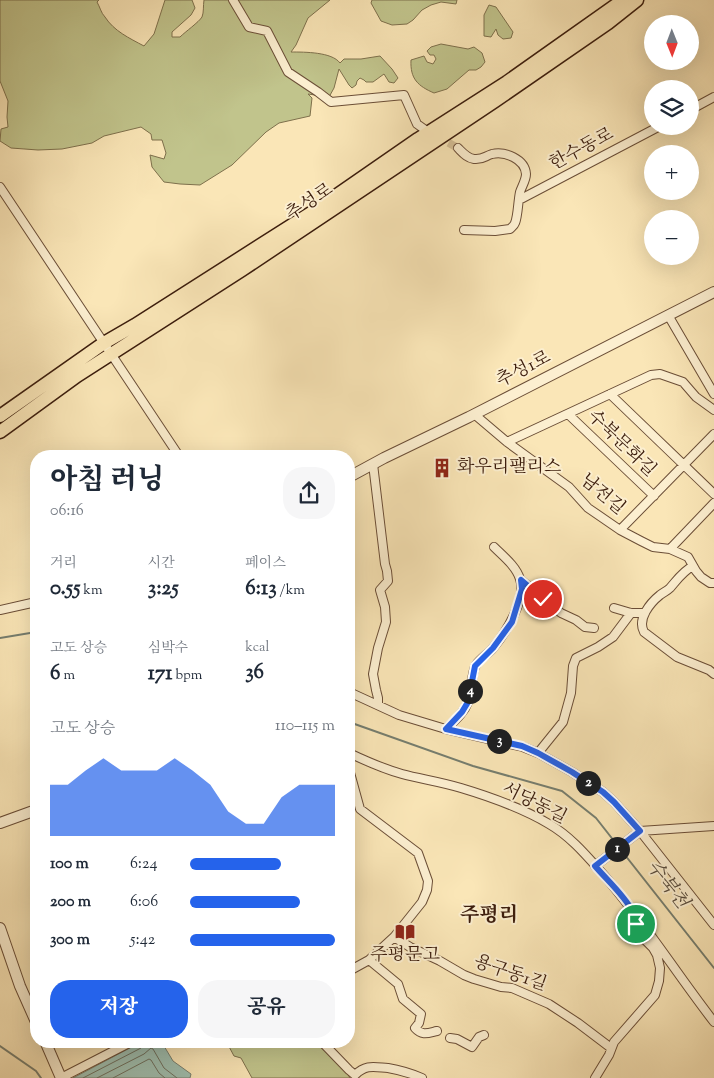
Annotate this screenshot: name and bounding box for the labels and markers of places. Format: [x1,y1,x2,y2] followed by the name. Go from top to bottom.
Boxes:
[457,455,562,481] place label: 화우리팰리스
[431,457,453,479] building icon: 화우리팰리스
[522,578,564,620] pin
[458,678,482,704] pin: 4
[486,728,512,754] pin: 3
[576,770,600,796] pin: 2
[604,836,630,862] pin: 1
[615,903,657,945] pin
[394,921,416,943] library icon: 주평문고
[370,943,440,969] place label: 주평문고

